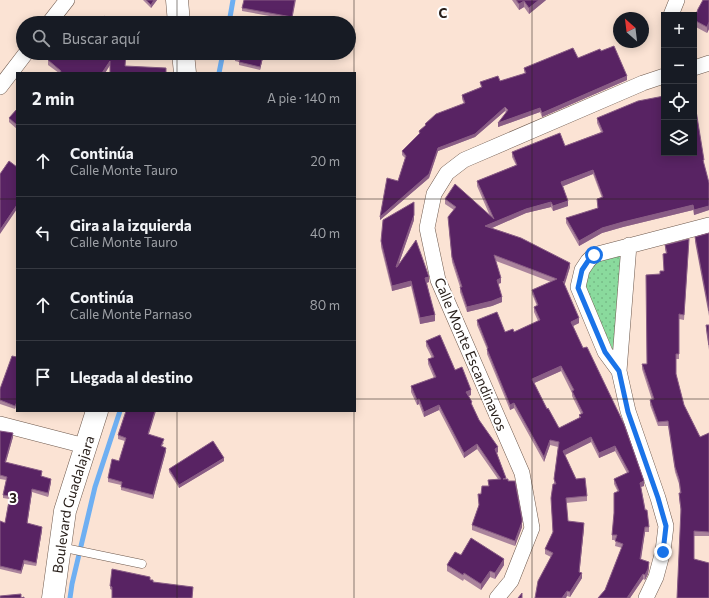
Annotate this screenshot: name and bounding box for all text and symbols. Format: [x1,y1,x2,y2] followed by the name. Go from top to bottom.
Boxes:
[439,5,448,21] text: C
[613,12,649,48] north arrow
[661,12,697,156] map controls
[661,12,697,48] button: +
[16,16,356,60] search box
[30,27,52,49] icon: search
[62,29,140,47] text: Buscar aquí
[661,48,697,84] button: −
[661,84,697,120] button: locate
[32,88,74,109] text: 2 min
[267,90,340,106] text: A pie · 140 m
[661,120,697,156] button: layers
[70,144,134,162] text: Continúa
[32,150,54,172] icon: ahead
[311,153,340,169] text: 20 m
[70,162,178,178] text: Calle Monte Tauro
[70,216,192,234] text: Gira a la izquierda
[32,222,54,244] icon: left
[310,225,340,241] text: 40 m
[70,234,178,250] text: Calle Monte Tauro
[585,246,603,264] route start
[431,275,511,433] street label: Calle Monte Escandinavos
[70,288,134,306] text: Continúa
[32,294,54,316] icon: ahead
[310,297,340,313] text: 80 m
[70,306,192,322] text: Calle Monte Parnaso
[32,366,54,388] icon: arrive
[70,368,193,386] text: Llegada al destino
[48,433,97,574] street label: Boulevard Guadalajara
[9,490,17,506] text: 3
[654,543,672,561] route end

